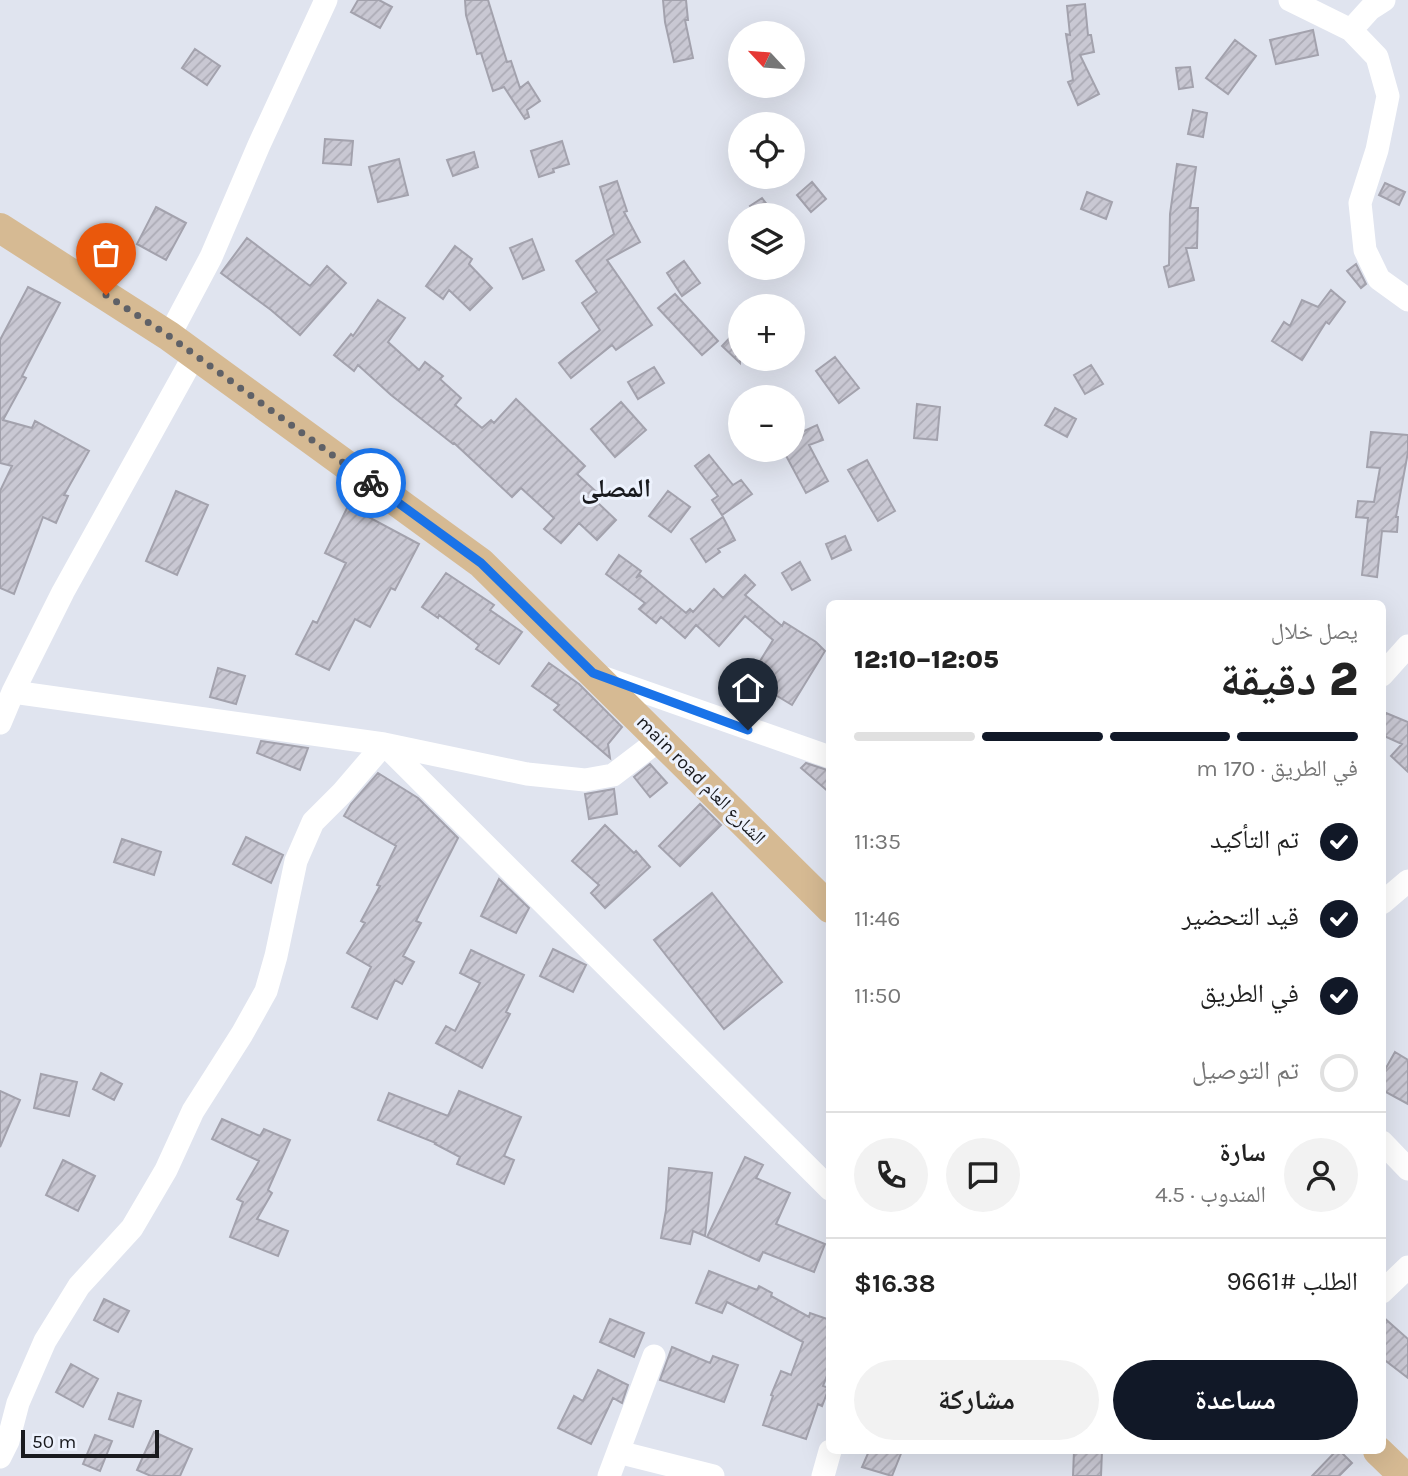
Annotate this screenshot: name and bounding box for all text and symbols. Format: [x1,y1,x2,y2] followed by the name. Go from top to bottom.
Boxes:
[728,21,805,98] north arrow
[728,21,805,462] map controls
[728,112,805,189] button: locate
[728,203,805,280] button: layers
[76,223,136,295] pin
[87,234,125,272] icon: bag
[728,294,805,371] button: +
[728,385,805,462] button: −
[336,448,406,518] courier
[352,464,390,502] icon: bike
[581,473,651,504] district label: المصلى
[1271,618,1358,645] text: يصل خلال
[854,644,999,675] text: 12:05–12:10
[1220,653,1358,707] text: 2 دقيقة
[718,658,778,730] pin
[729,669,767,707] icon: home
[631,711,770,850] street label: main road الشارع العام
[1196,755,1358,782] text: في الطريق · 170 m
[1320,823,1358,861] icon: check
[1210,824,1299,855] text: تم التأكيد
[854,828,901,855] text: 11:35
[1320,900,1358,938] icon: check
[1182,901,1299,932] text: قيد التحضير
[854,905,901,932] text: 11:46
[1320,977,1358,1015] icon: check
[1200,978,1299,1009] text: في الطريق
[854,982,901,1009] text: 11:50
[1192,1055,1299,1086] text: تم التوصيل
[1219,1137,1266,1168] text: سارة
[854,1138,928,1212] button: phone
[946,1138,1020,1212] button: chat
[1284,1138,1358,1212] button: person
[1155,1181,1266,1208] text: المندوب · 4.5
[1226,1266,1358,1297] text: الطلب #9661
[854,1268,936,1299] text: $16.38
[854,1360,1099,1440] button: مشاركة
[1113,1360,1358,1440] button: مساعدة
[21,1427,159,1459] scale bar
[32,1431,76,1453] text: 50 m

